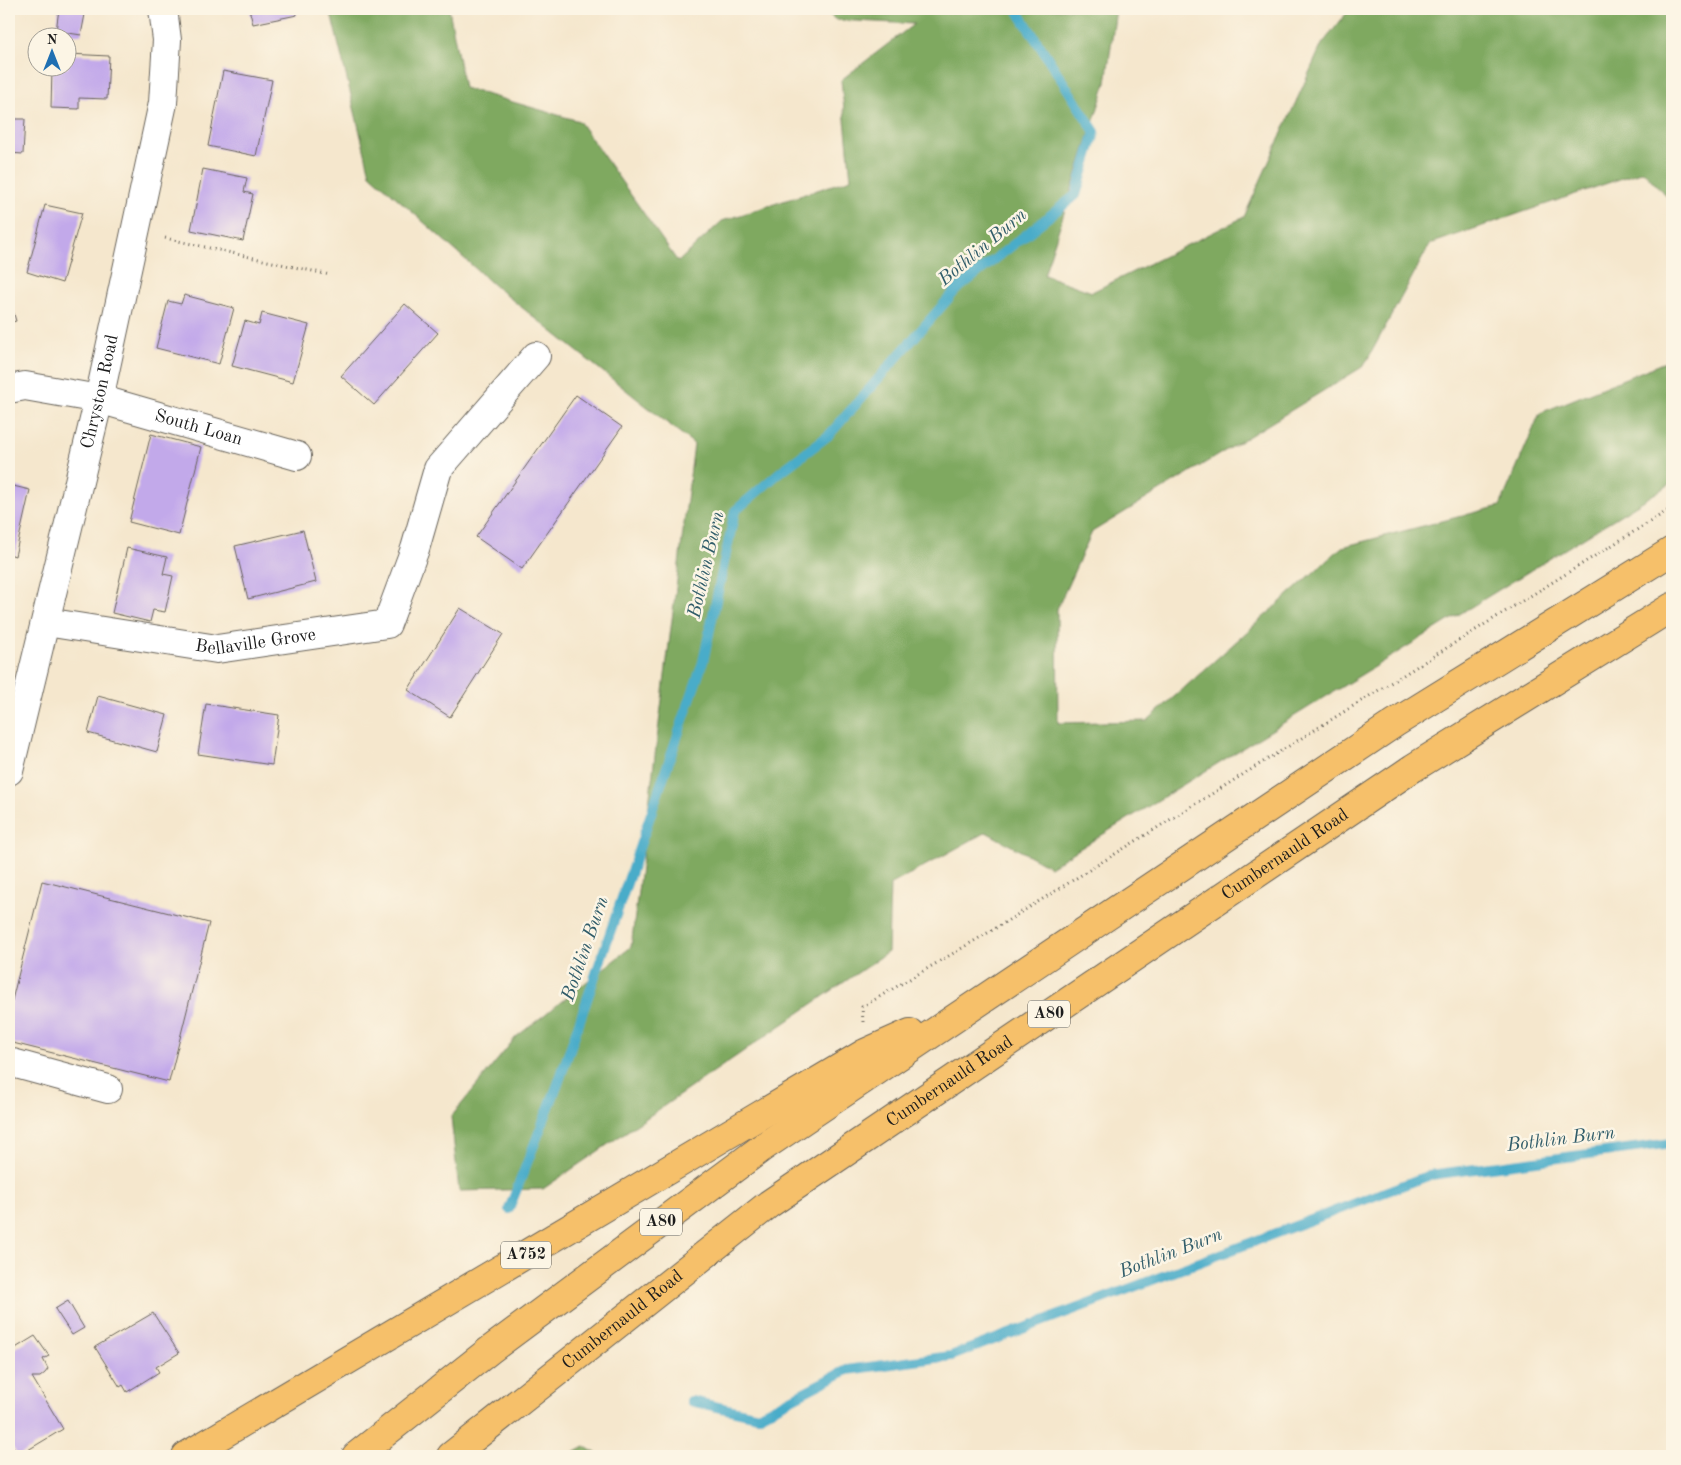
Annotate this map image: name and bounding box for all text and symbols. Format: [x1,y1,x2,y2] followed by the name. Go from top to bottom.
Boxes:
[28,28,78,78] north arrow
[47,33,58,47] text: N
[934,206,1031,291] water label: Bothlin Burn
[78,333,122,451] street label: Chryston Road
[153,406,245,449] street label: South Loan
[685,510,729,621] water label: Bothlin Burn
[194,626,317,658] street label: Bellaville Grove
[1219,805,1352,904] street label: Cumbernauld Road
[559,894,613,1004] water label: Bothlin Burn
[1028,1001,1070,1028] road number: A80
[883,1033,1016,1131] street label: Cumbernauld Road
[1505,1124,1616,1156] water label: Bothlin Burn
[640,1208,682,1236] road number: A80
[1116,1226,1225,1283] water label: Bothlin Burn
[501,1242,551,1268] road number: A752
[559,1267,686,1373] street label: Cumbernauld Road

